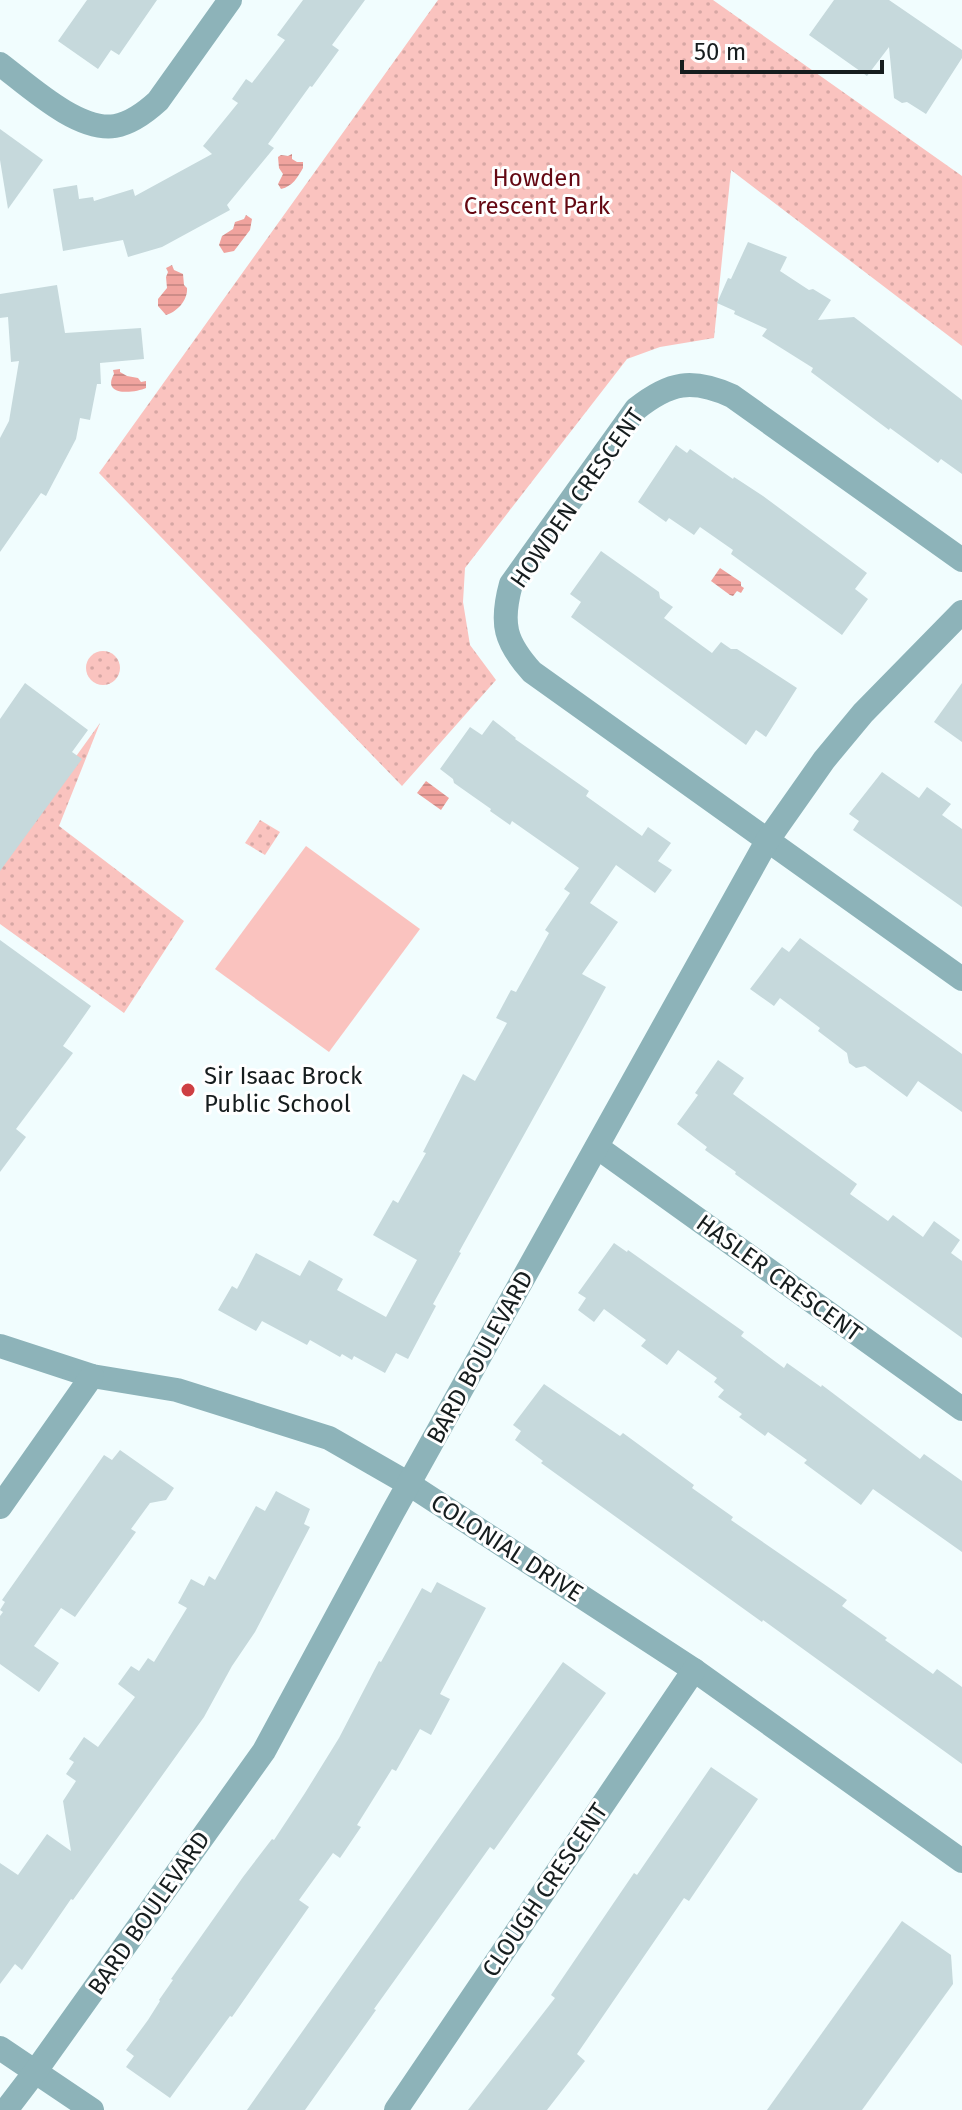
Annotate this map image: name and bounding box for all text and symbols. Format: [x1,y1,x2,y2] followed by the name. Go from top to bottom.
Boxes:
[682,24,882,74] scale bar
[694,38,746,66] text: 50 m
[464,164,611,220] park label: Howden Crescent Park
[505,402,650,593] street label: HOWDEN CRESCENT
[204,1062,363,1118] place label: Sir Isaac Brock Public School
[179,1081,197,1099] marker: Sir Isaac Brock Public School
[691,1209,868,1348] street label: HASLER CRESCENT
[421,1266,539,1448] street label: BARD BOULEVARD
[426,1488,588,1608] street label: COLONIAL DRIVE
[477,1797,614,1982] street label: CLOUGH CRESCENT
[82,1826,216,2000] street label: BARD BOULEVARD

